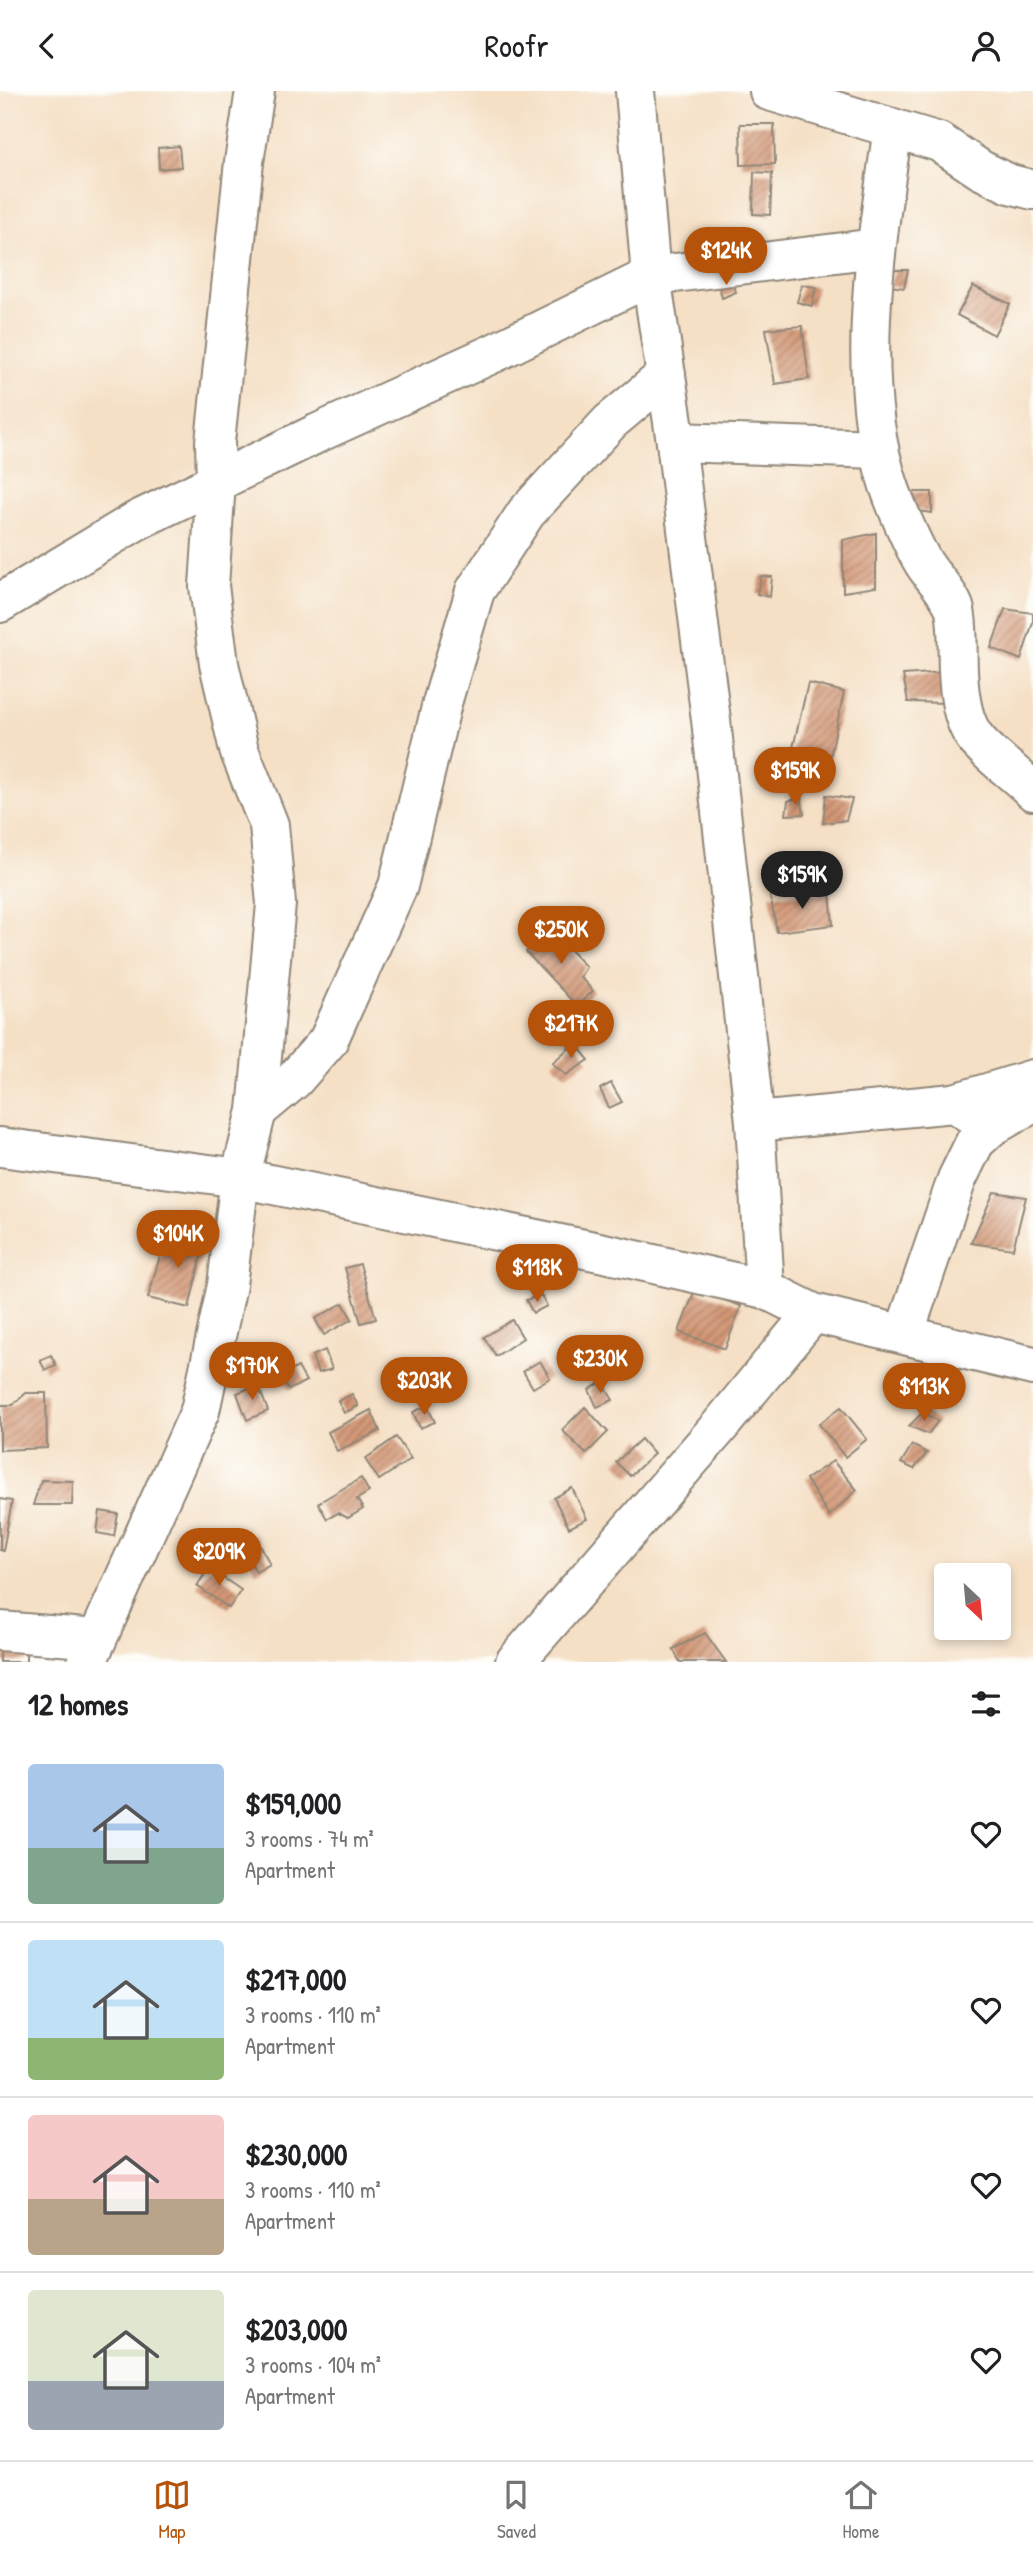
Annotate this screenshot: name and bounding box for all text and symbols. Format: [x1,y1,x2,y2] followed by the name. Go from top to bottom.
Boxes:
[484,24,549,67] text: Roofr
[28,27,66,65] icon: back
[967,27,1005,65] icon: person
[677,227,775,287] pin: $124K
[700,234,752,265] text: $124K
[746,747,844,807] pin: $159K
[770,754,820,785] text: $159K
[753,851,851,911] pin: $159K
[777,858,827,889] text: $159K
[512,907,610,966] pin: $250K
[534,913,588,944] text: $250K
[522,1000,620,1060] pin: $217K
[544,1007,598,1038] text: $217K
[129,1211,227,1270] pin: $104K
[153,1217,203,1248] text: $104K
[488,1245,586,1304] pin: $118K
[512,1251,562,1282] text: $118K
[551,1335,649,1395] pin: $230K
[572,1342,628,1373] text: $230K
[203,1343,301,1402] pin: $170K
[225,1349,279,1380] text: $170K
[375,1357,473,1417] pin: $203K
[875,1363,973,1423] pin: $113K
[396,1364,452,1395] text: $203K
[899,1370,949,1401] text: $113K
[170,1529,268,1588] pin: $209K
[192,1535,246,1566] text: $209K
[934,1563,1012,1640] north arrow
[934,1563,1011,1640] map controls
[28,1684,128,1724] text: 12 homes
[967,1685,1005,1723] icon: filters
[245,1783,341,1823] text: $159,000
[84,1792,168,1876] icon: home
[967,1815,1005,1853] icon: heart
[245,1823,374,1854] text: 3 rooms · 74 m²
[245,1854,335,1885] text: Apartment
[245,1959,346,1999] text: $217,000
[84,1968,168,2052] icon: home
[967,1991,1005,2029] icon: heart
[245,1999,381,2030] text: 3 rooms · 110 m²
[245,2030,335,2061] text: Apartment
[245,2134,348,2174] text: $230,000
[84,2143,168,2227] icon: home
[967,2166,1005,2204] icon: heart
[245,2174,381,2205] text: 3 rooms · 110 m²
[245,2205,335,2236] text: Apartment
[245,2309,348,2349] text: $203,000
[84,2318,168,2402] icon: home
[967,2341,1005,2379] icon: heart
[245,2349,381,2380] text: 3 rooms · 104 m²
[245,2380,335,2411] text: Apartment
[153,2476,191,2544] tab: Map
[497,2476,536,2544] tab: Saved
[842,2476,880,2544] tab: Home

